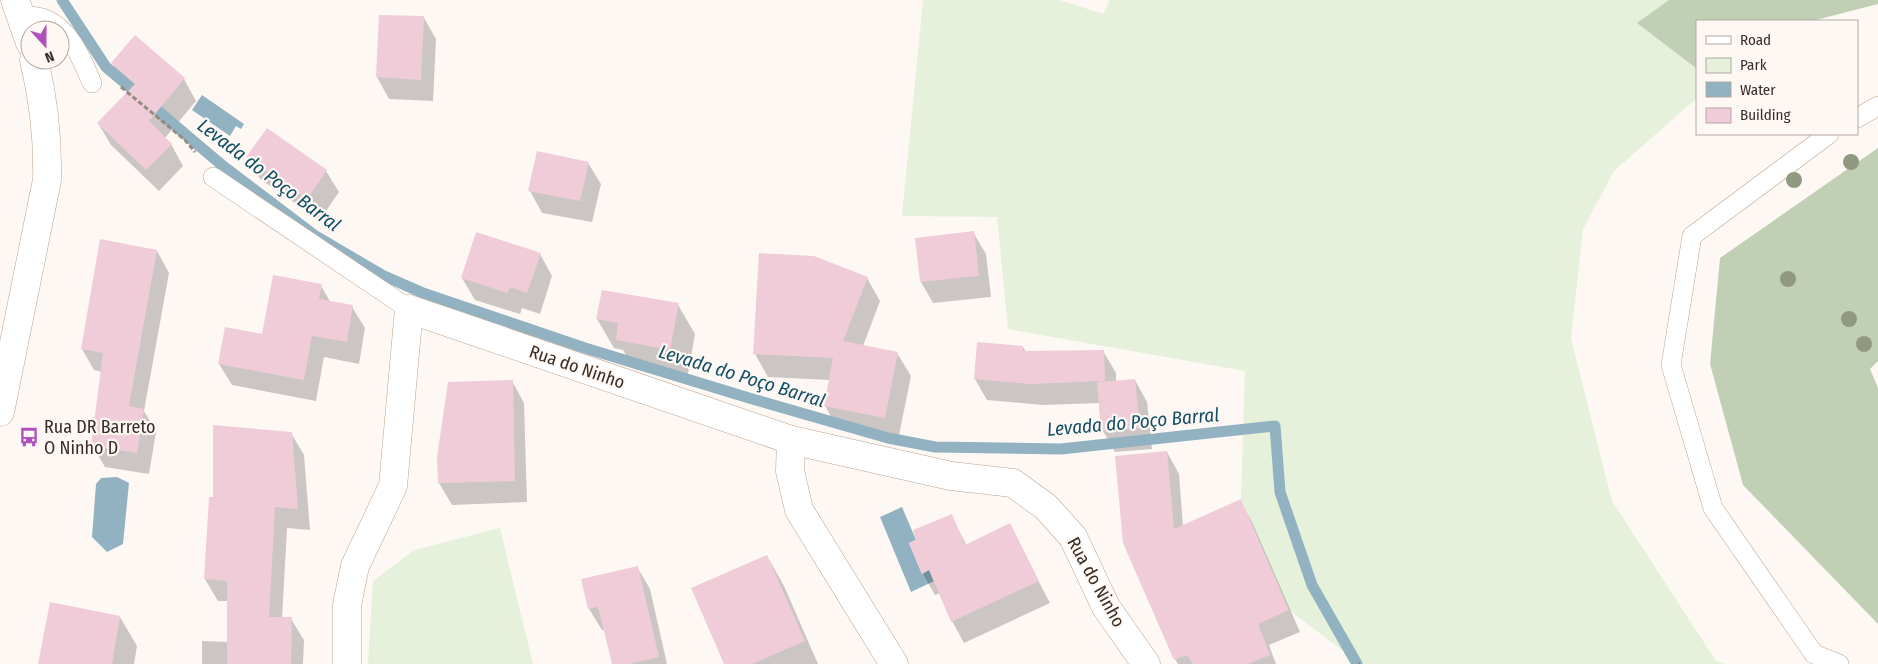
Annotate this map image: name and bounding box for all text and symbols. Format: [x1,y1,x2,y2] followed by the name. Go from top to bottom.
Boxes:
[20,20,70,70] north arrow
[1696,20,1858,135] legend
[1740,31,1771,49] text: Road
[43,47,56,66] text: N
[1740,56,1767,74] text: Park
[1740,81,1776,99] text: Water
[1740,106,1791,124] text: Building
[193,114,345,236] water label: Levada do Poço Barral
[526,340,628,394] street label: Rua do Ninho
[656,340,828,412] water label: Levada do Poço Barral
[1046,403,1220,441] water label: Levada do Poço Barral
[44,416,155,459] place label: Rua DR Barreto O Ninho D
[18,426,40,448] bus stop icon: Rua DR Barreto O Ninho D
[1062,533,1130,631] street label: Rua do Ninho

